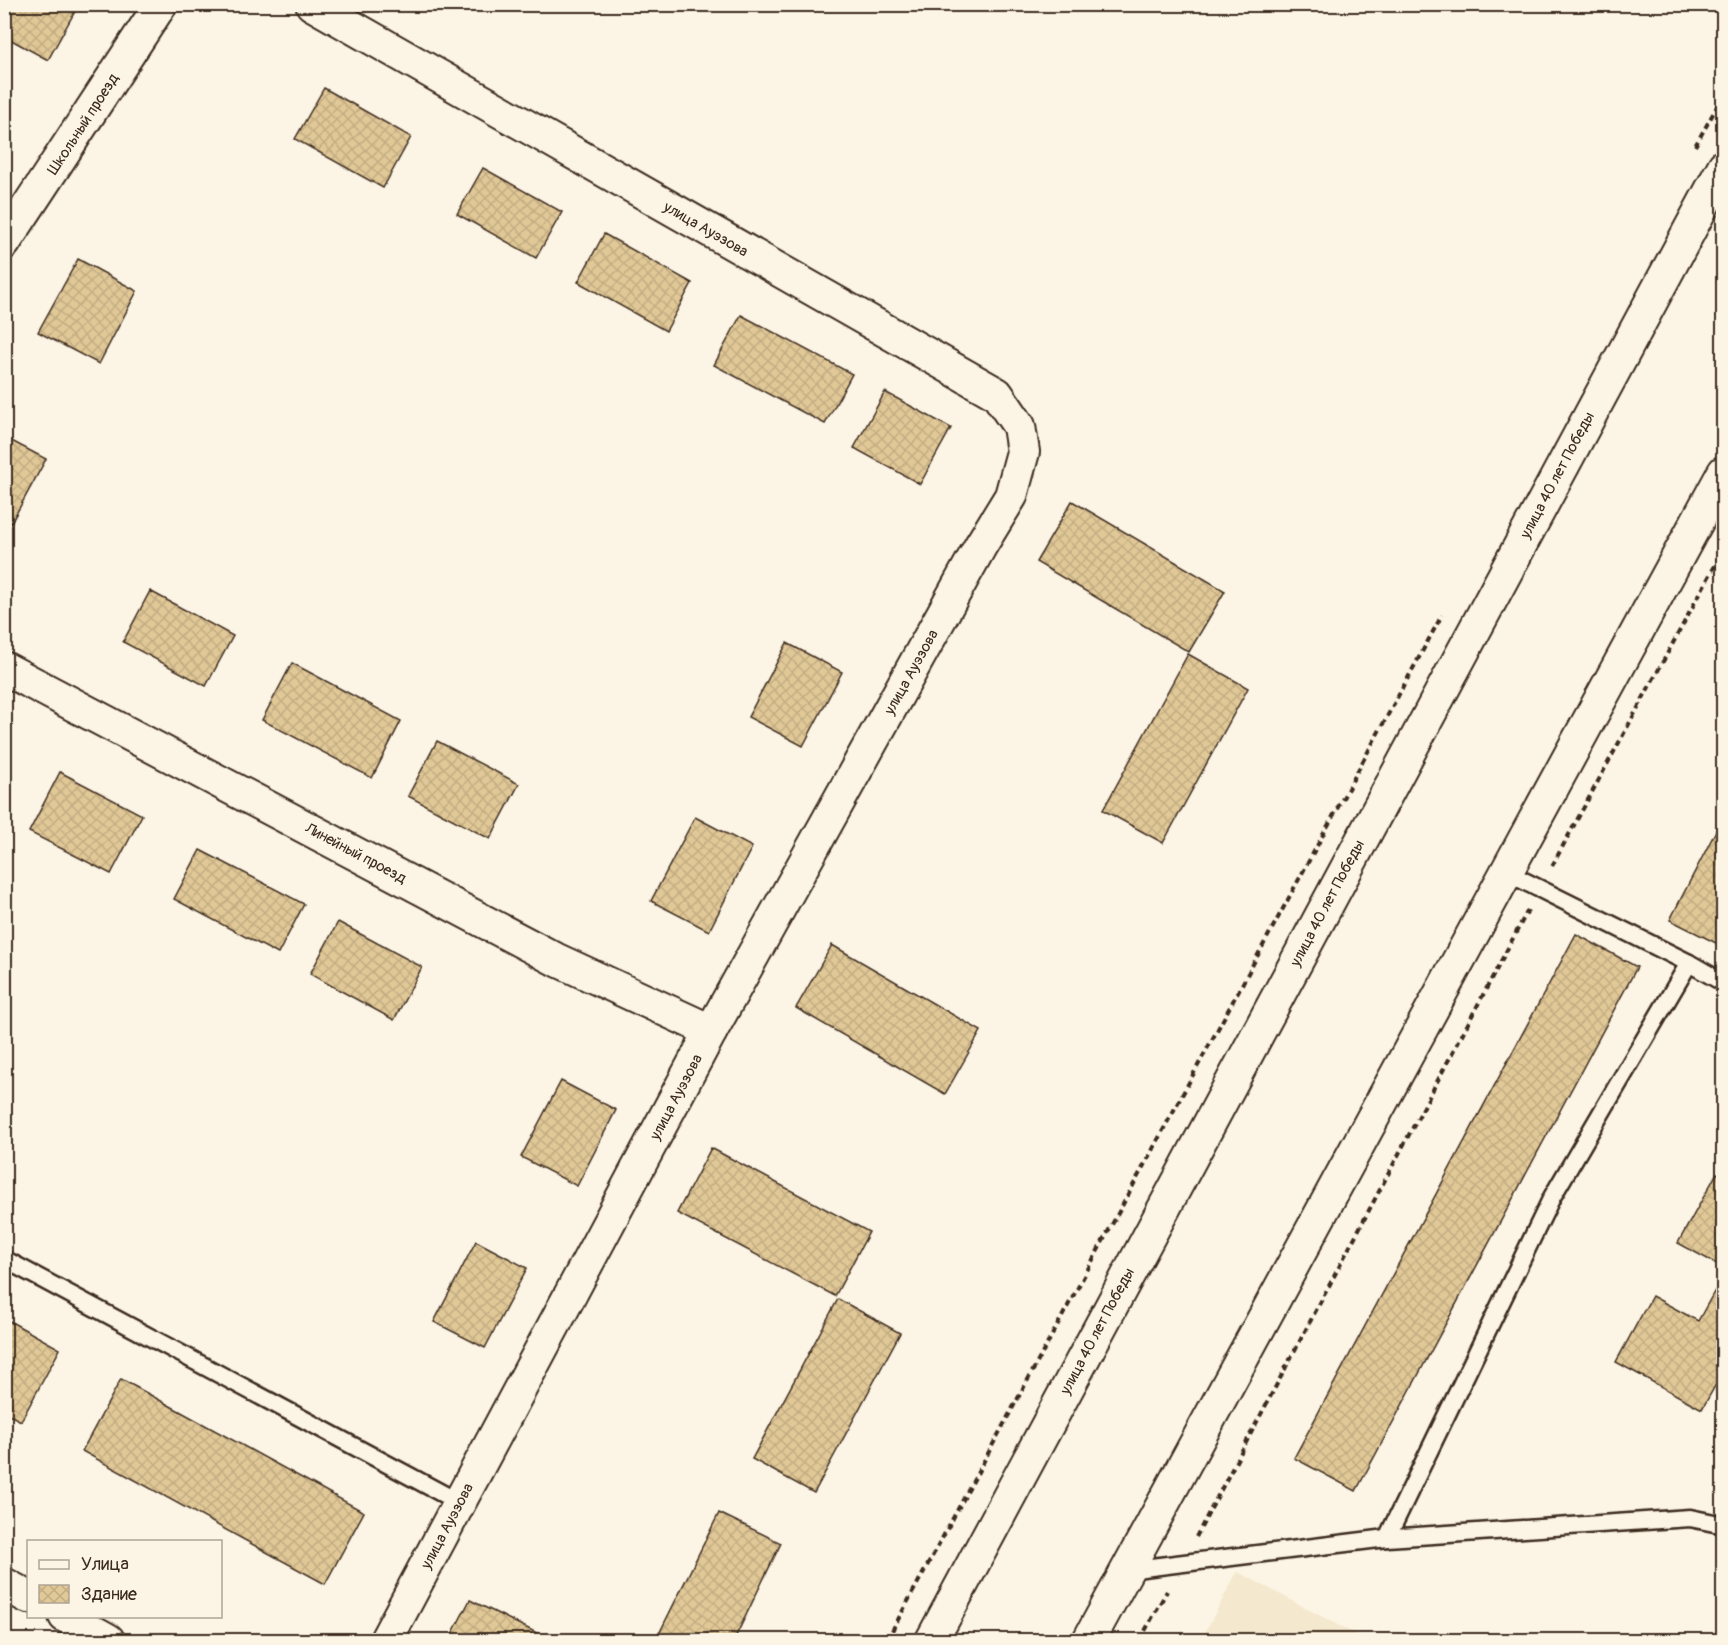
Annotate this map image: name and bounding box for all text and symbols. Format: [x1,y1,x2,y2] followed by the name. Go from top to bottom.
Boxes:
[44,70,123,178] street label: Школьный проезд
[659,197,751,261] street label: улица Ауэзова
[1516,409,1599,543] street label: улица 40 лет Победы
[880,626,943,719] street label: улица Ауэзова
[301,818,410,888] street label: Линейный проезд
[1286,837,1369,971] street label: улица 40 лет Победы
[645,1051,707,1144] street label: улица Ауэзова
[1056,1265,1139,1399] street label: улица 40 лет Победы
[416,1480,478,1573] street label: улица Ауэзова
[27,1540,222,1618] legend
[81,1553,129,1576] text: Улица
[81,1583,137,1606] text: Здание

